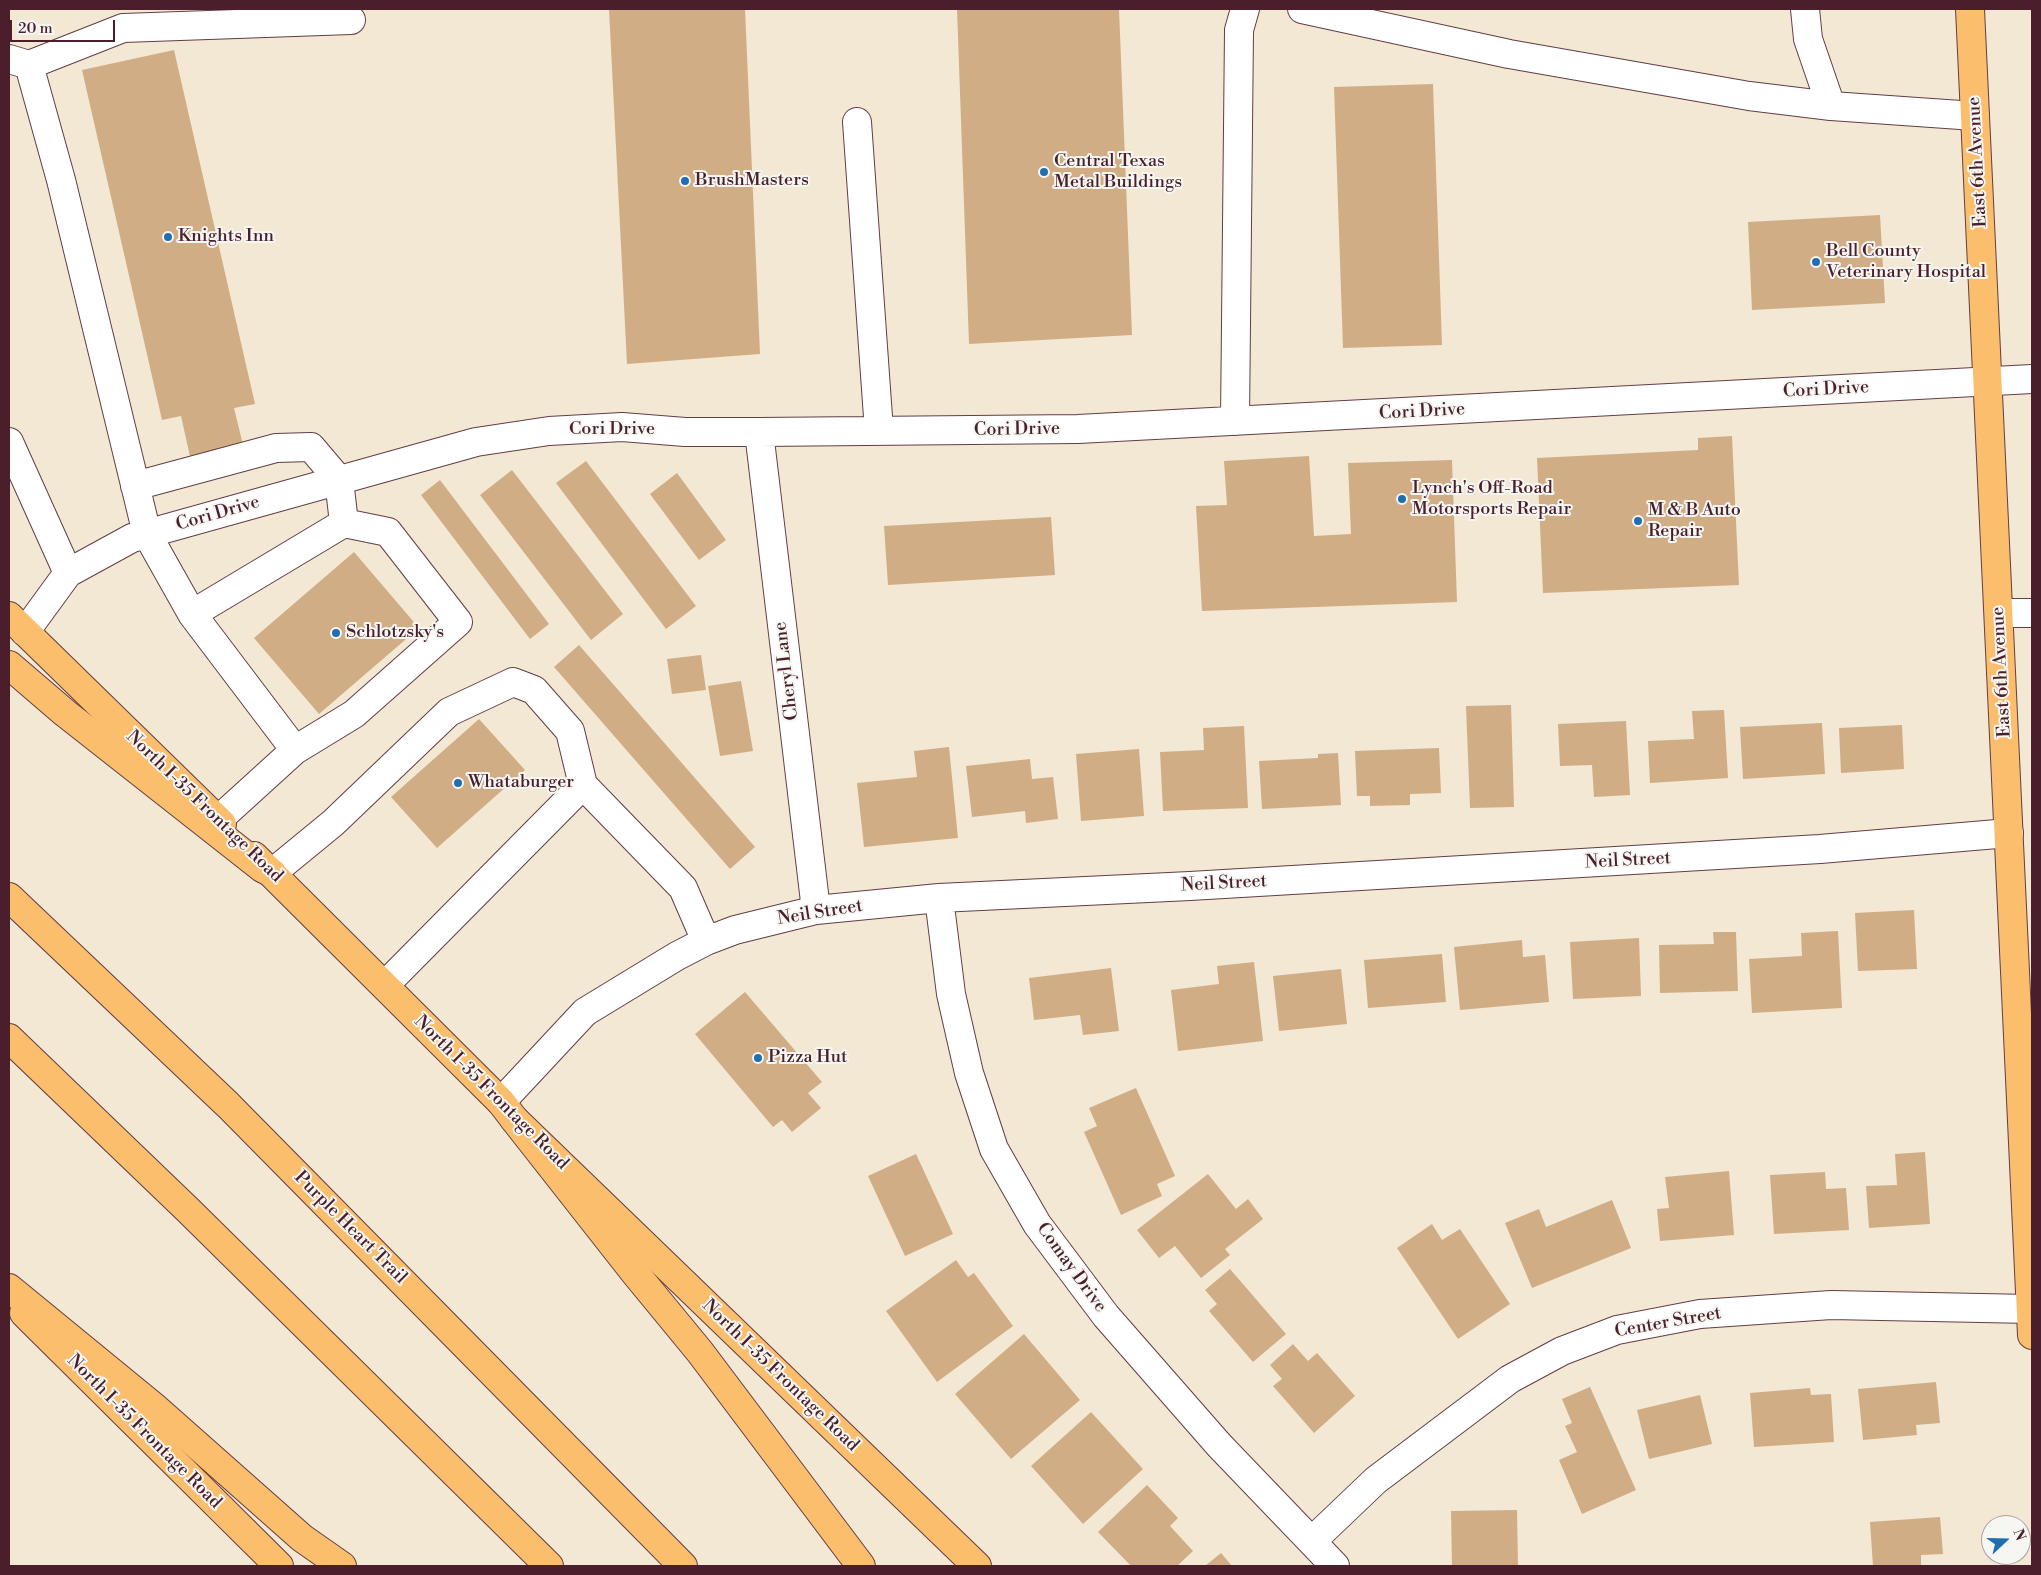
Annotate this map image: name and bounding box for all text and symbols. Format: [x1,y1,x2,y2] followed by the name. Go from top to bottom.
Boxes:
[12,10,118,42] scale bar
[18,19,53,38] text: 20 m
[1964,96,1992,228] street label: East 6th Avenue
[1054,151,1182,193] place label: Central Texas Metal Buildings
[1038,166,1050,178] marker: Central Texas Metal Buildings
[695,170,809,192] place label: BrushMasters
[679,175,691,187] marker: BrushMasters
[178,226,274,248] place label: Knights Inn
[162,231,174,243] marker: Knights Inn
[1826,241,1986,284] place label: Bell County Veterinary Hospital
[1810,256,1822,268] marker: Bell County Veterinary Hospital
[1782,377,1870,403] street label: Cori Drive
[1378,399,1466,425] street label: Cori Drive
[974,418,1060,442] street label: Cori Drive
[569,419,655,441] street label: Cori Drive
[1412,478,1571,520] place label: Lynch's Off-Road Motorsports Repair
[174,492,262,536] street label: Cori Drive
[1396,493,1408,505] marker: Lynch's Off-Road Motorsports Repair
[1648,500,1741,542] place label: M & B Auto Repair
[1632,515,1644,527] marker: M & B Auto Repair
[1988,606,2016,738] street label: East 6th Avenue
[770,620,804,722] street label: Cheryl Lane
[346,622,444,644] place label: Schlotzsky's
[330,627,342,639] marker: Schlotzsky's
[121,726,287,888] street label: North I-35 Frontage Road
[468,772,574,794] place label: Whataburger
[452,777,464,789] marker: Whataburger
[1584,848,1672,874] street label: Neil Street
[1180,871,1268,897] street label: Neil Street
[776,896,864,930] street label: Neil Street
[409,1011,573,1175] street label: North I-35 Frontage Road
[768,1047,847,1069] place label: Pizza Hut
[752,1052,764,1064] marker: Pizza Hut
[289,1167,411,1289] street label: Purple Heart Trail
[1031,1219,1111,1317] street label: Comay Drive
[697,1295,863,1457] street label: North I-35 Frontage Road
[1613,1303,1723,1343] street label: Center Street
[62,1350,226,1514] street label: North I-35 Frontage Road
[1981,1515,2031,1565] north arrow
[2009,1527,2029,1543] text: N

